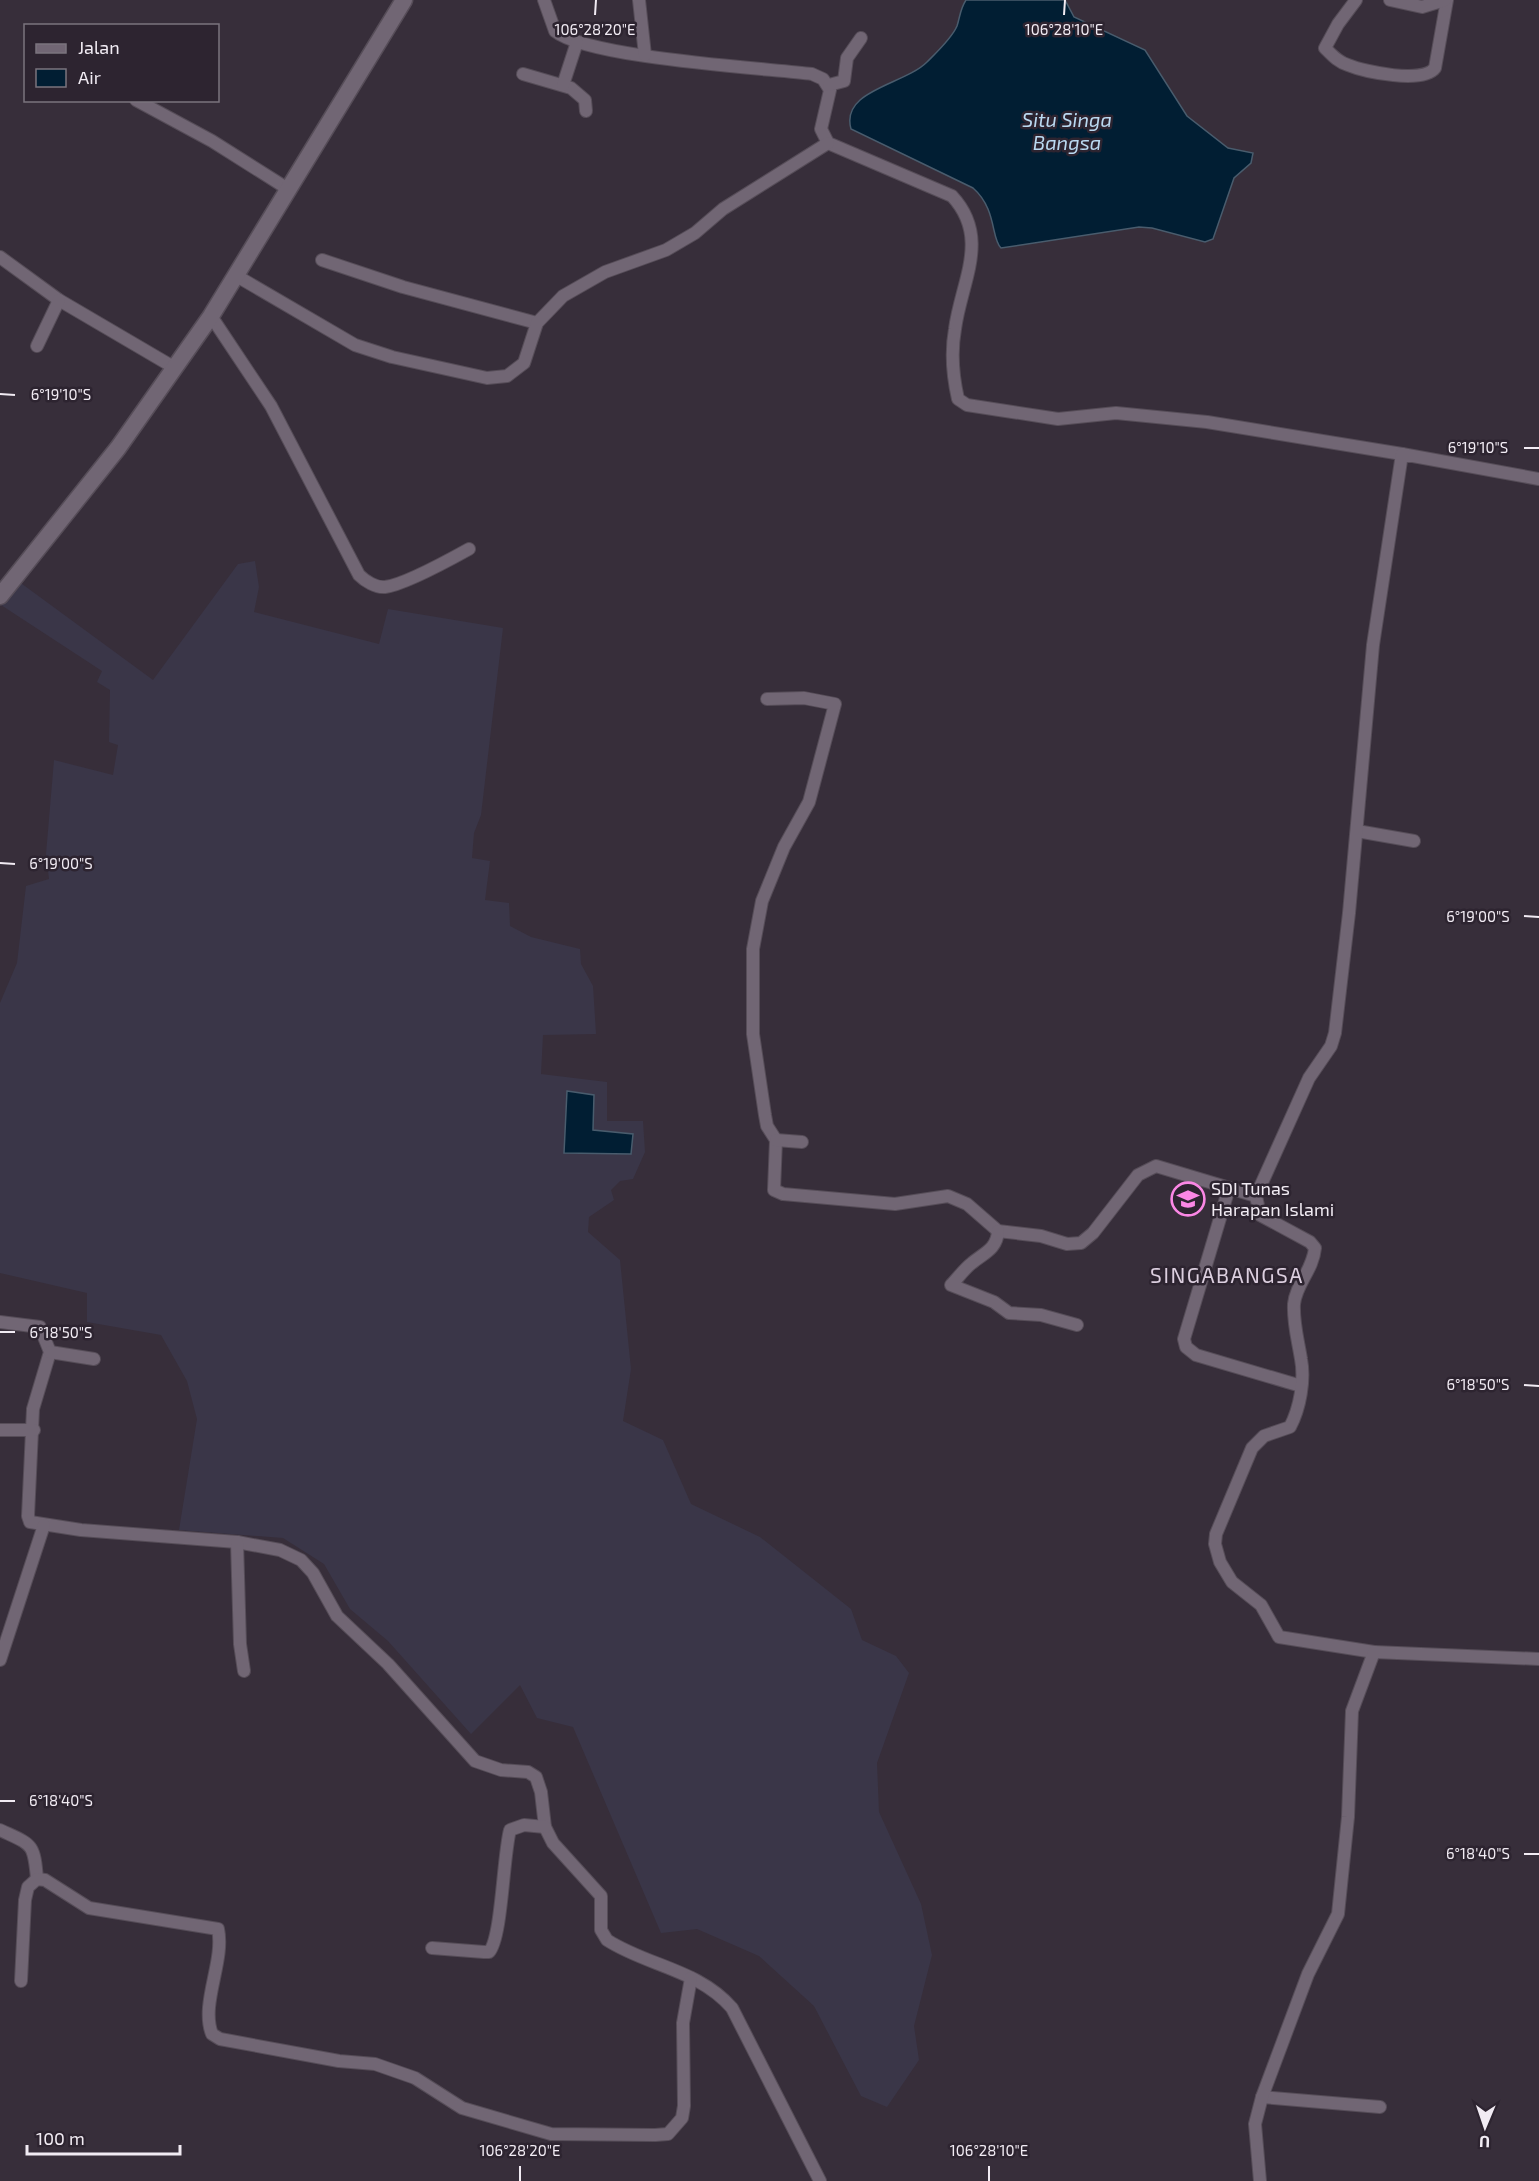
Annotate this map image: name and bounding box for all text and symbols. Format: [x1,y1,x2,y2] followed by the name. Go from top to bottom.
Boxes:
[555,20,635,38] text: 106°28'20"E
[1025,20,1103,38] text: 106°28'10"E
[24,24,219,102] legend
[78,36,120,58] text: Jalan
[78,66,101,88] text: Air
[1022,107,1112,154] water label: Situ Singa Bangsa
[31,385,91,403] text: 6°19'10"S
[1448,438,1508,456] text: 6°19'10"S
[29,854,93,872] text: 6°19'00"S
[1446,907,1510,925] text: 6°19'00"S
[1211,1177,1334,1220] place label: SDI Tunas Harapan Islami
[1170,1181,1206,1217] school or university icon: SDI Tunas Harapan Islami
[1150,1262,1304,1287] district label: SINGABANGSA
[29,1323,93,1341] text: 6°18'50"S
[1446,1375,1510,1393] text: 6°18'50"S
[29,1791,93,1809] text: 6°18'40"S
[1446,1844,1510,1862] text: 6°18'40"S
[1455,2097,1515,2157] north arrow
[27,2118,180,2156] scale bar
[36,2127,85,2149] text: 100 m
[1479,2133,1490,2152] text: U
[480,2141,560,2159] text: 106°28'20"E
[950,2141,1028,2159] text: 106°28'10"E

